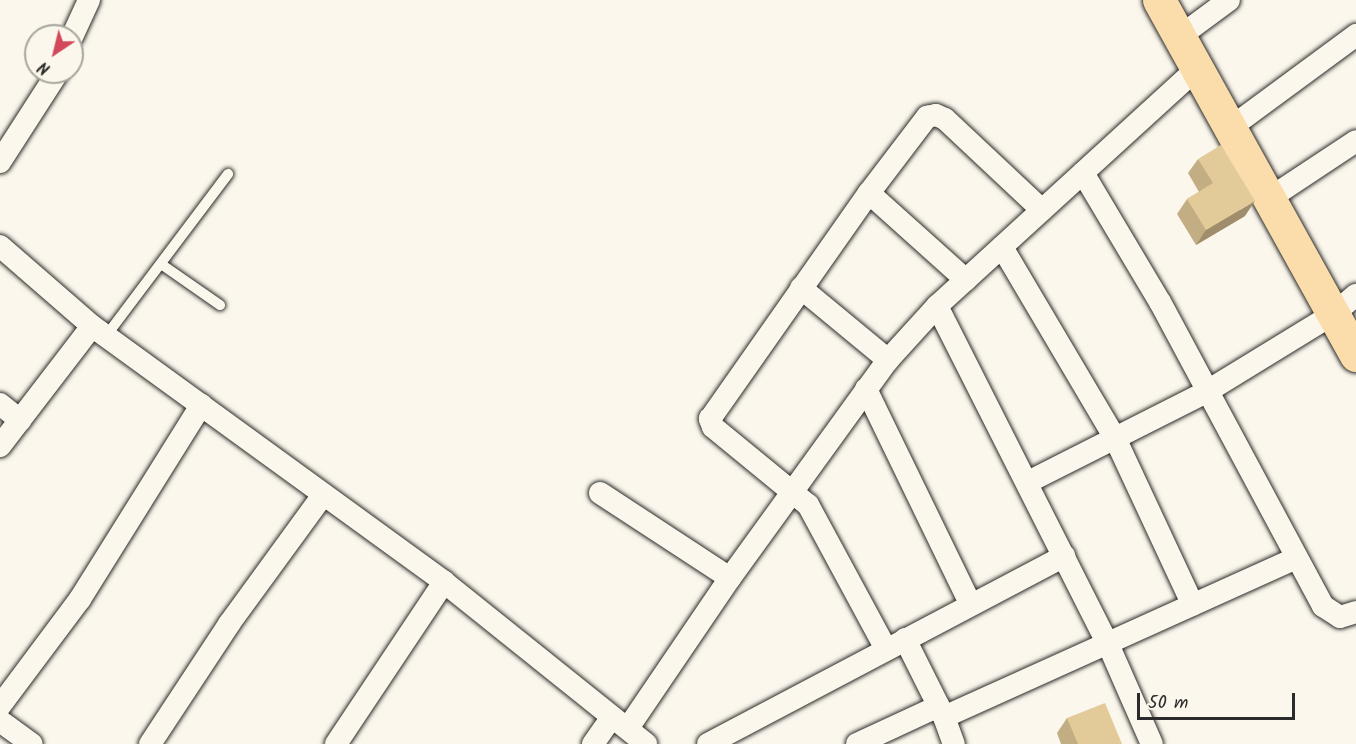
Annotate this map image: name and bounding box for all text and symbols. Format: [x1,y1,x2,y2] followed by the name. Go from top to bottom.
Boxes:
[24,24,84,84] north arrow
[33,54,56,81] text: N
[1140,681,1298,719] scale bar
[1148,689,1188,718] text: 50 m

